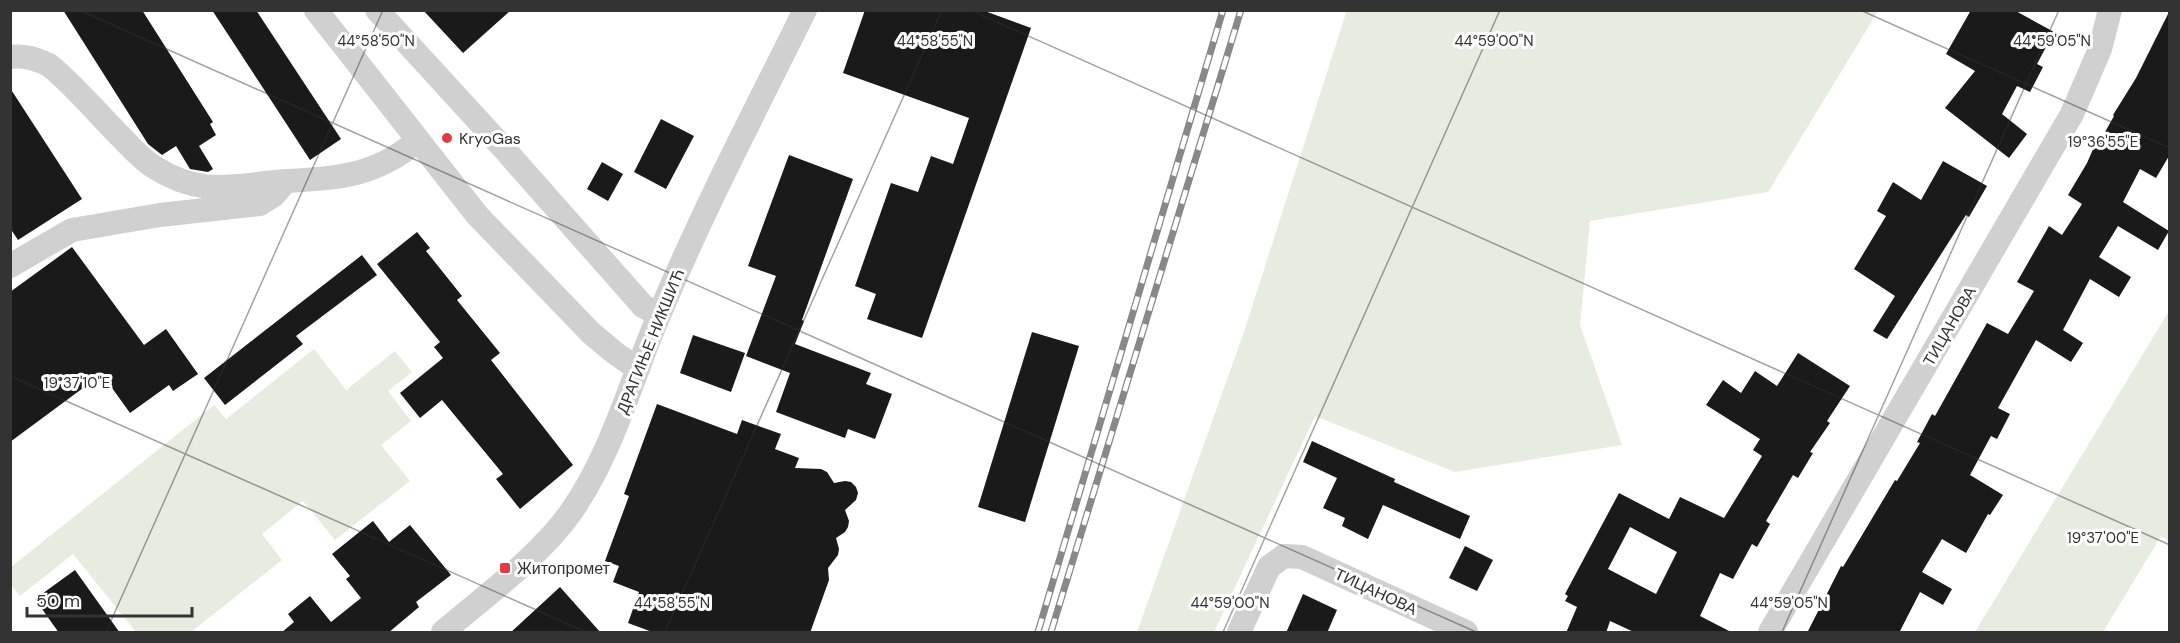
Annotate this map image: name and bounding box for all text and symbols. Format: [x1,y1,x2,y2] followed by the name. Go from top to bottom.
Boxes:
[337,31,415,51] text: 44°58'50"N
[897,31,973,51] text: 44°58'55"N
[1454,31,1534,51] text: 44°59'00"N
[2013,31,2091,51] text: 44°59'05"N
[459,128,521,149] place label: KryoGas
[440,131,454,145] marker: KryoGas
[2068,132,2138,152] text: 19°36'55"E
[612,266,689,417] street label: ДРАГИЊЕ НИКШИЋ
[1918,282,1981,370] street label: ТИЦАНОВА
[44,373,110,393] text: 19°37'10"E
[2067,528,2139,548] text: 19°37'00"E
[517,558,611,579] place label: Житопромет
[498,561,512,575] marker: Житопромет
[1331,563,1421,620] street label: ТИЦАНОВА
[27,580,192,618] scale bar
[36,589,80,613] text: 50 m
[634,593,710,613] text: 44°58'55"N
[1190,593,1270,613] text: 44°59'00"N
[1750,593,1828,613] text: 44°59'05"N

